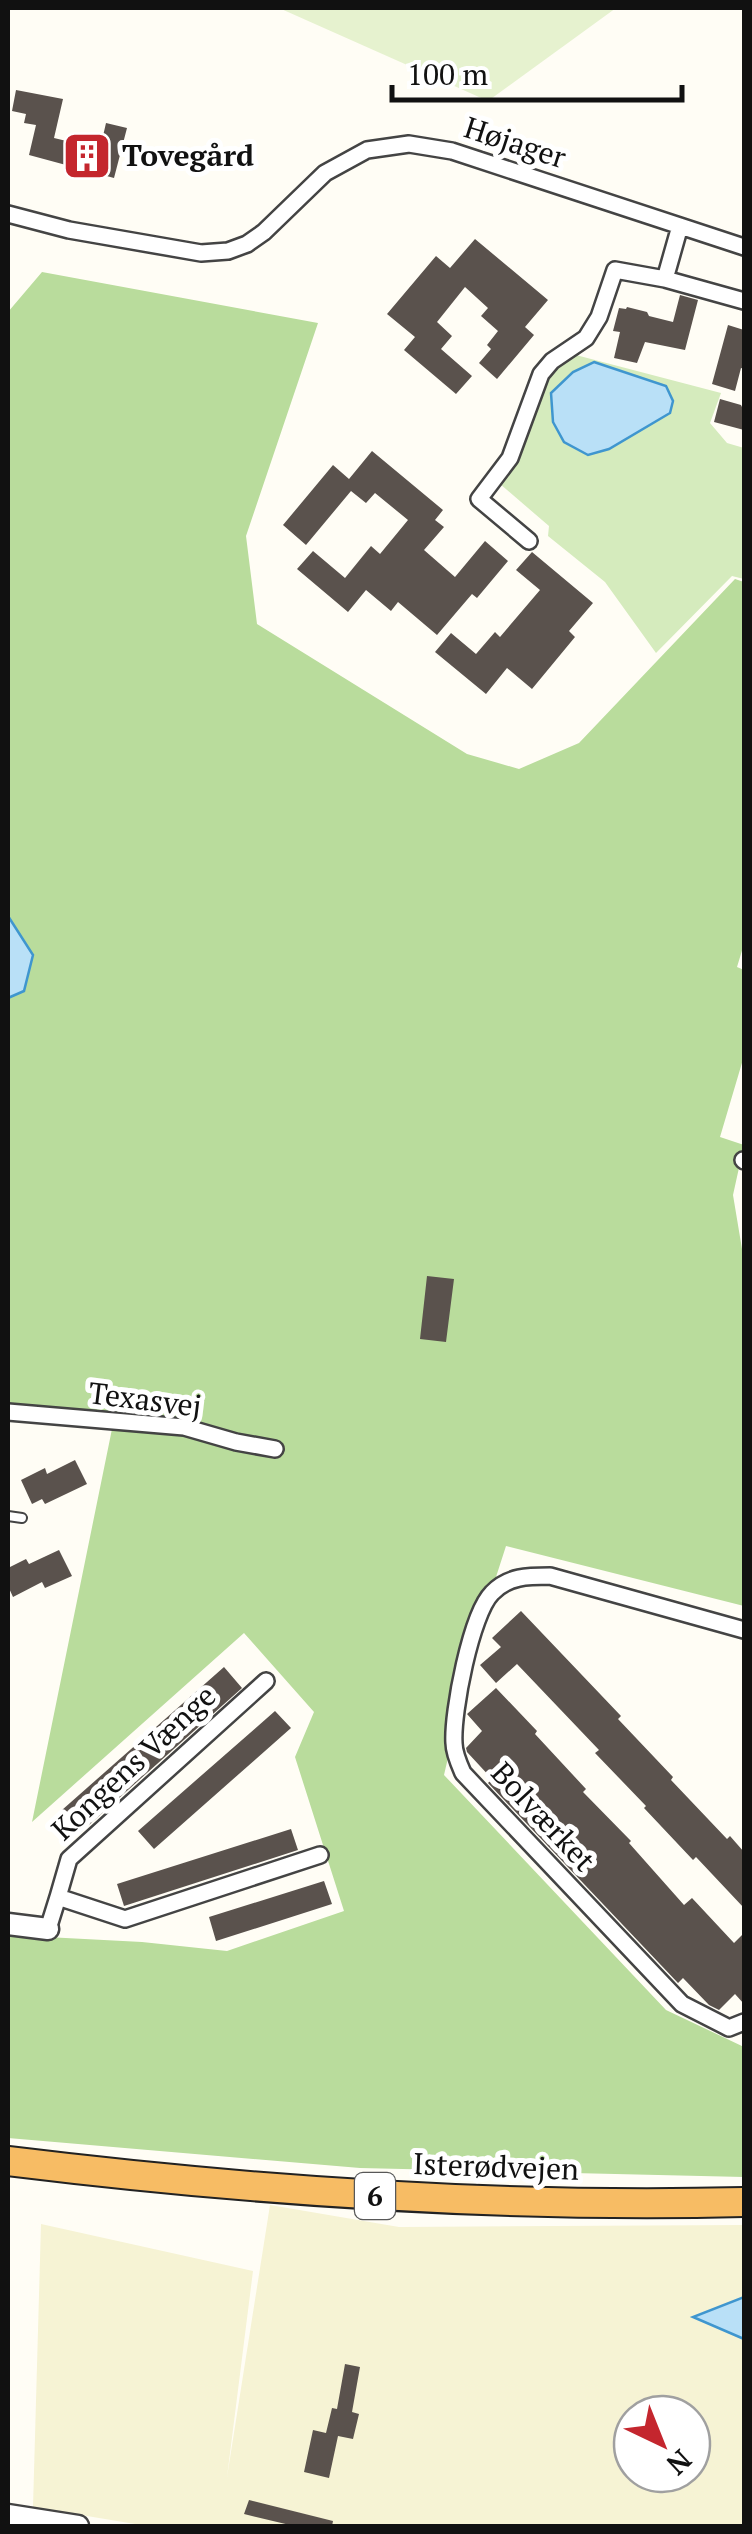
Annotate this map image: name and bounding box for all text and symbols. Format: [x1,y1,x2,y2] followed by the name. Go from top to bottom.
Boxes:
[392,40,682,102] scale bar
[407,54,488,94] text: 100 m
[459,107,572,177] street label: Højager
[61,130,113,182] building icon: Tovegård
[122,135,254,175] place label: Tovegård
[86,1372,204,1426] street label: Texasvej
[43,1676,224,1849] street label: Kongens Vænge
[483,1753,605,1880] street label: Bolværket
[412,2143,580,2189] street label: Isterødvejen
[355,2173,395,2219] road number: 6
[612,2394,712,2494] north arrow
[659,2442,700,2483] text: N

